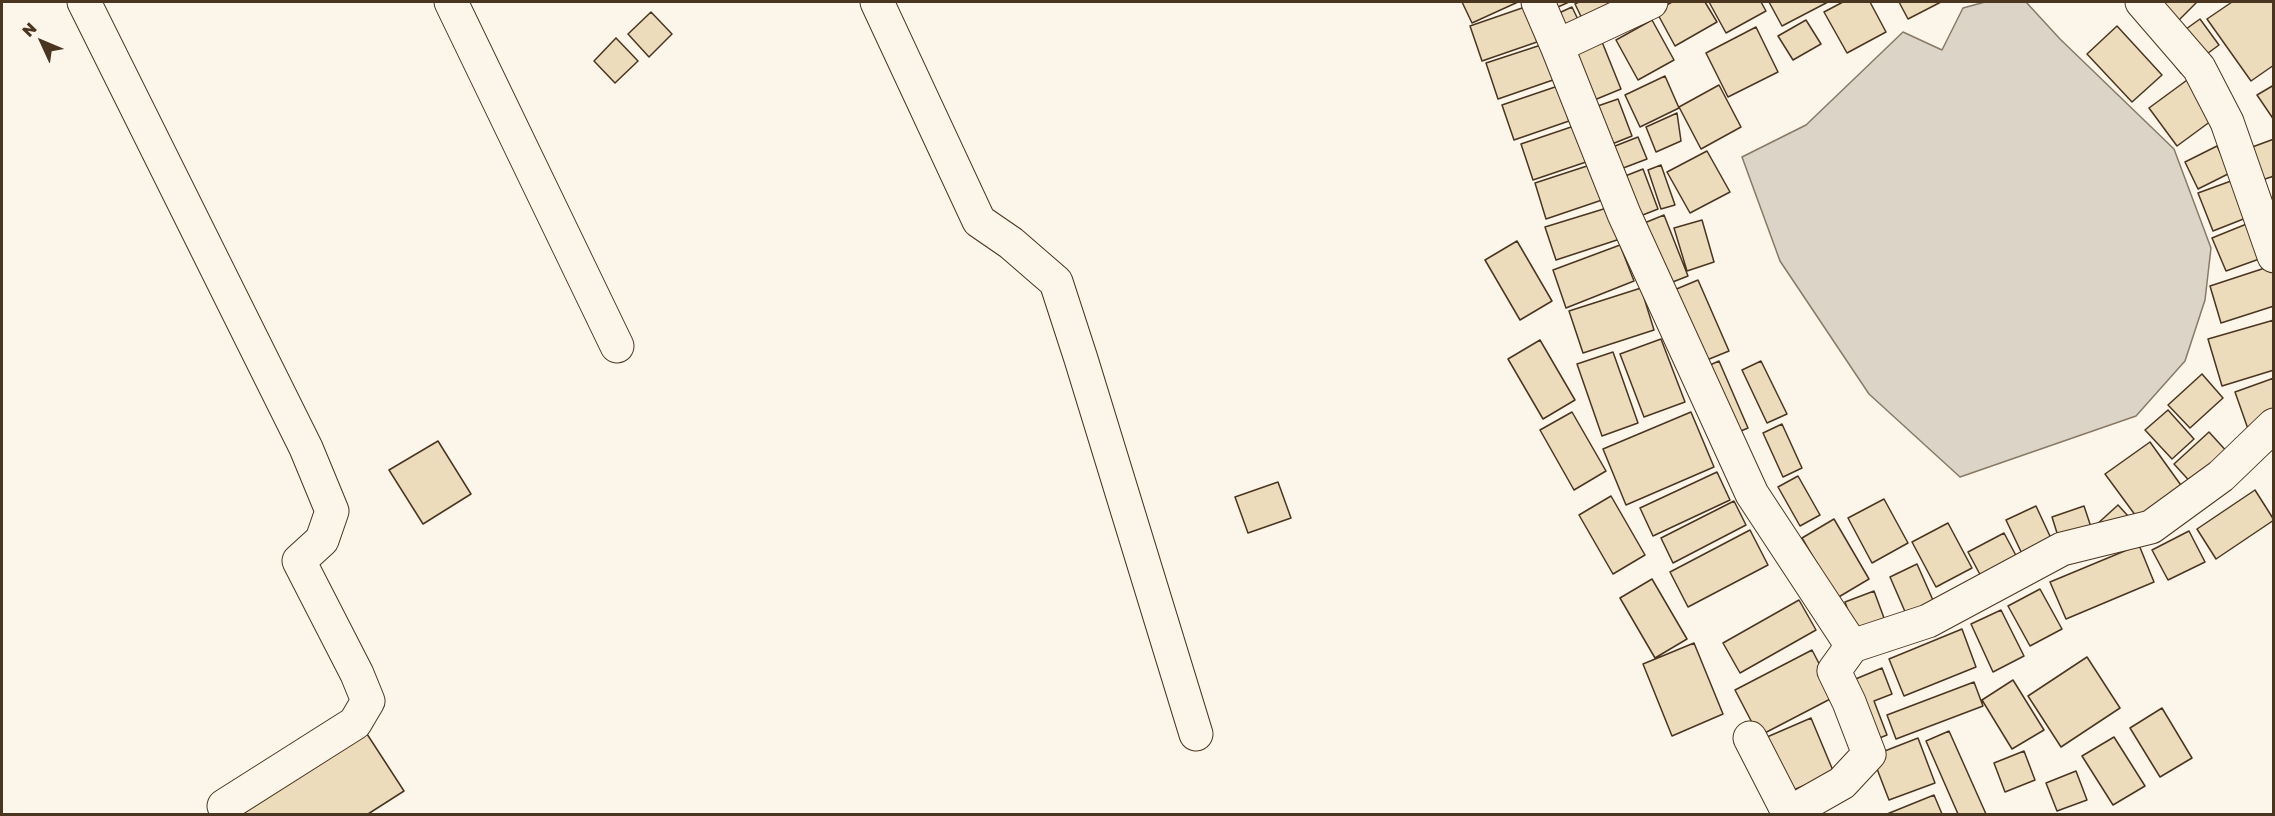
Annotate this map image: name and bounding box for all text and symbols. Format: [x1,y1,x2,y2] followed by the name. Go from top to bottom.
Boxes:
[12,12,72,72] north arrow
[18,18,40,41] text: N

